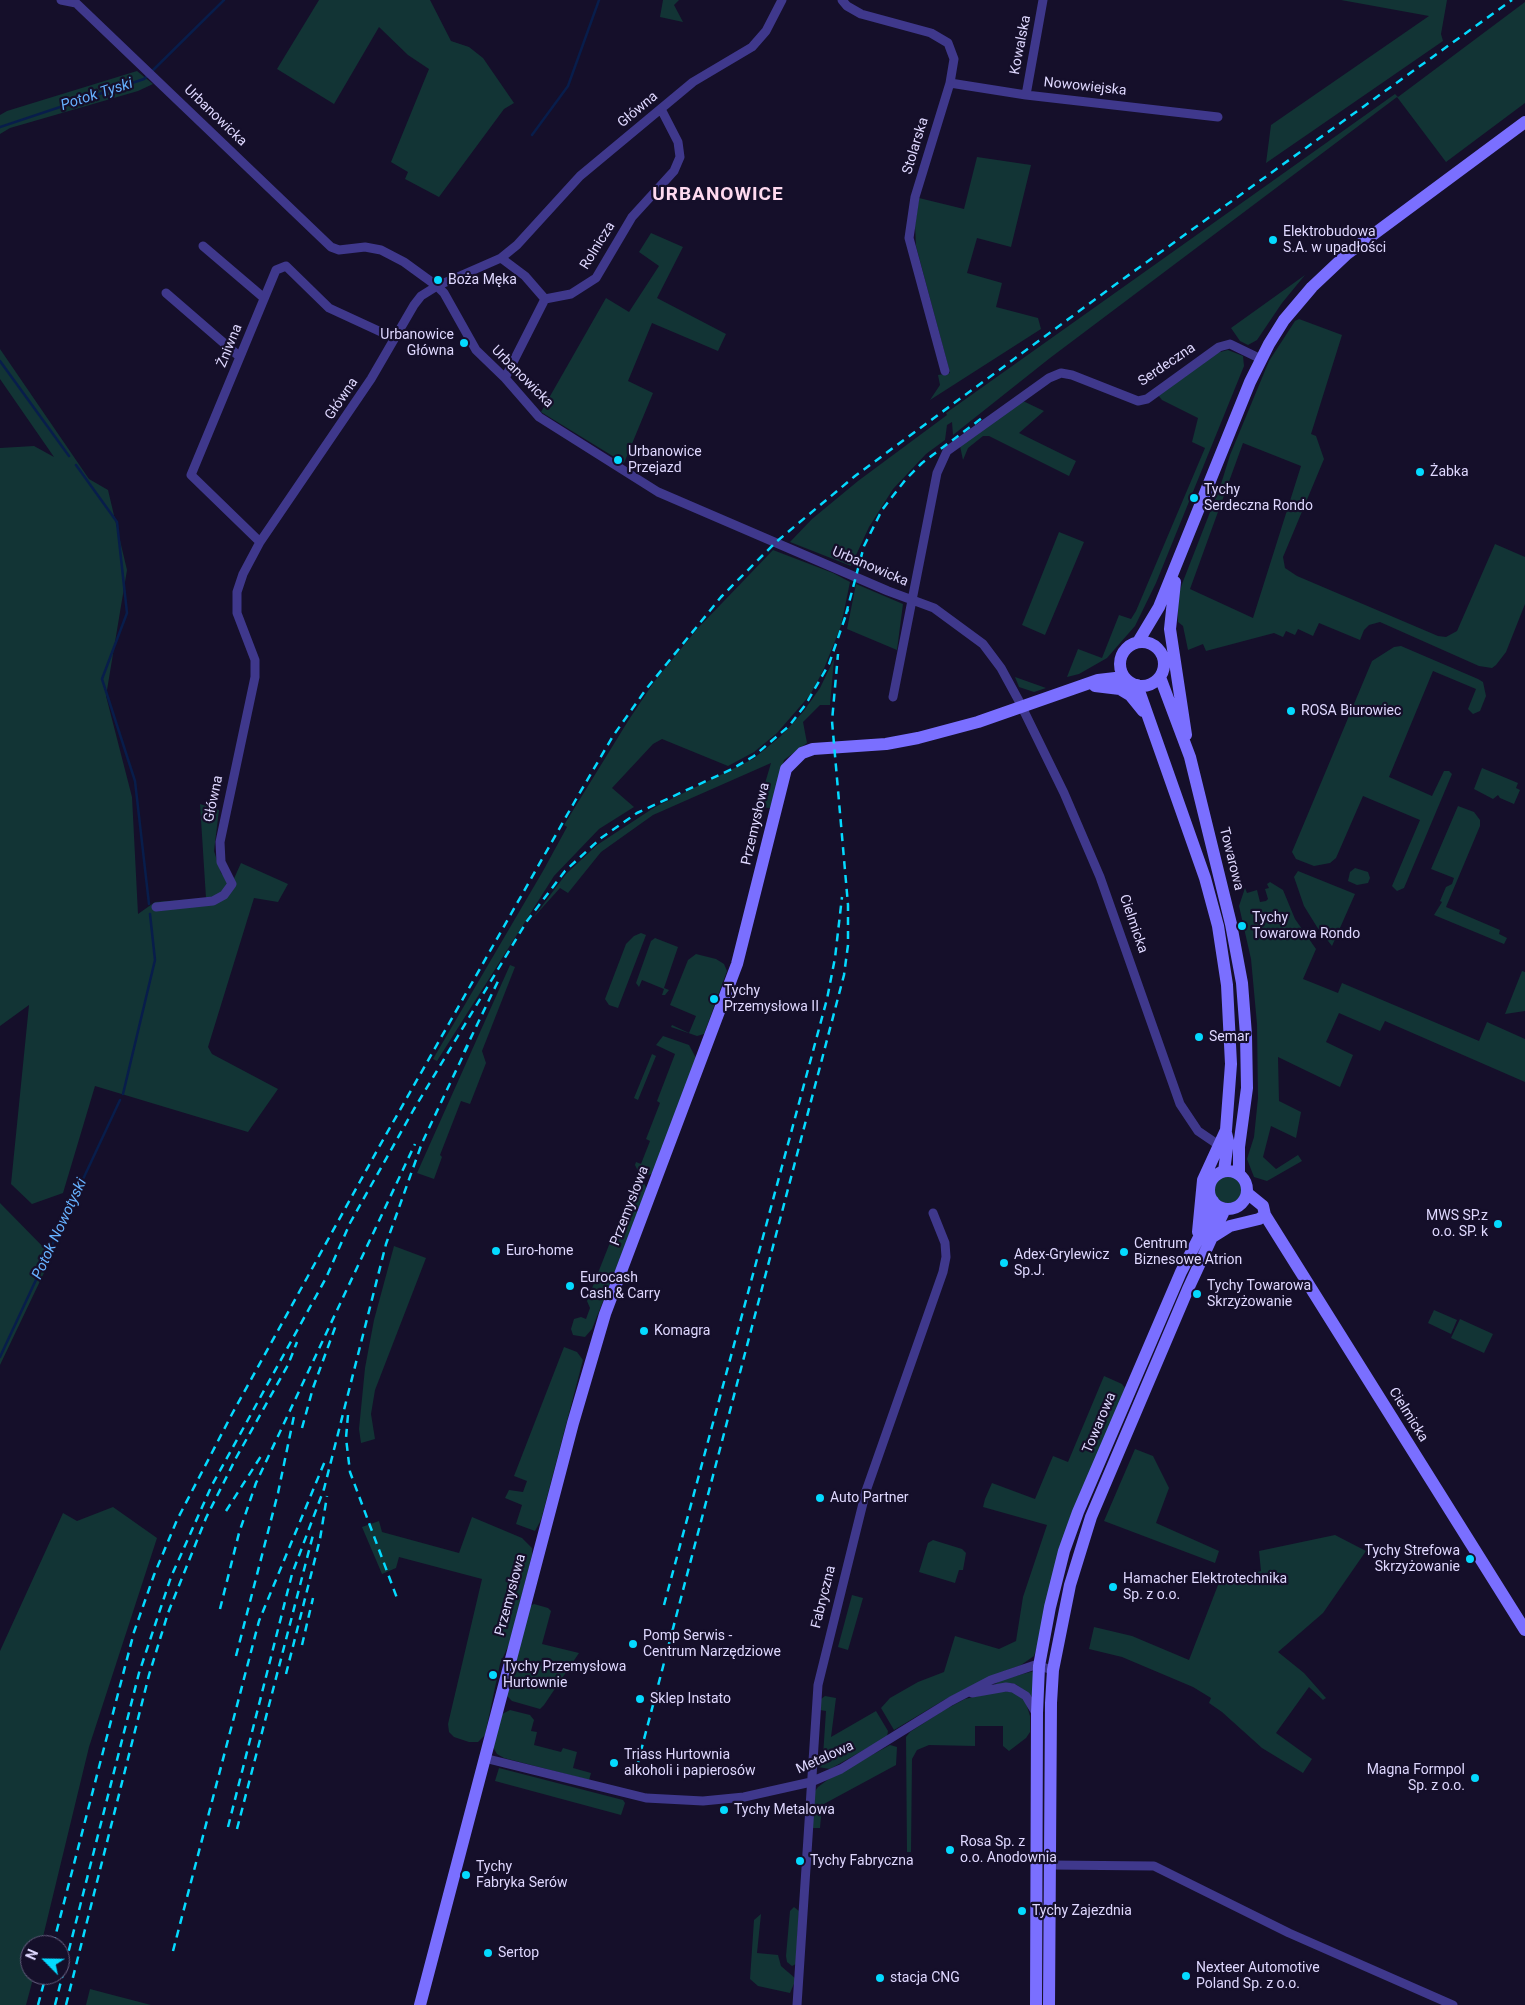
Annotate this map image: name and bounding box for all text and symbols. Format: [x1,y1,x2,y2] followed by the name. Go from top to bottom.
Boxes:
[1007,14,1035,76] street label: Kowalska
[1043,74,1127,100] street label: Nowowiejska
[59,75,135,115] water label: Potok Tyski
[180,82,250,150] street label: Urbanowicka
[615,88,661,132] street label: Główna
[899,116,933,176] street label: Stolarska
[651,184,785,206] district label: URBANOWICE
[577,219,619,273] street label: Rolnicza
[1283,224,1386,256] place label: Elektrobudowa S.A. w upadłości
[1267,234,1279,246] marker: Elektrobudowa S.A. w upadłości
[448,272,517,288] place label: Boża Męka
[432,274,444,286] marker: Boża Męka
[214,322,246,370] street label: Żniwna
[380,327,454,360] place label: Urbanowice Główna
[458,337,470,349] marker: Urbanowice Główna
[1135,340,1199,390] street label: Serdeczna
[487,342,557,412] street label: Urbanowicka
[322,375,362,423] street label: Główna
[628,444,702,477] place label: Urbanowice Przejazd
[612,454,624,466] marker: Urbanowice Przejazd
[1430,464,1469,480] place label: Żabka
[1414,466,1426,478] marker: Żabka
[1204,482,1313,514] place label: Tychy Serdeczna Rondo
[1188,492,1200,504] marker: Tychy Serdeczna Rondo
[829,543,911,591] street label: Urbanowicka
[1301,703,1401,719] place label: ROSA Biurowiec
[1285,705,1297,717] marker: ROSA Biurowiec
[201,774,227,824] street label: Główna
[738,781,774,867] street label: Przemysłowa
[1215,826,1247,892] street label: Towarowa
[1115,892,1151,956] street label: Cielmicka
[1252,910,1360,942] place label: Tychy Towarowa Rondo
[1236,920,1248,932] marker: Tychy Towarowa Rondo
[724,983,819,1016] place label: Tychy Przemysłowa II
[708,993,720,1005] marker: Tychy Przemysłowa II
[1209,1029,1249,1045] place label: Semar
[1193,1031,1205,1043] marker: Semar
[607,1164,653,1248] street label: Przemysłowa
[29,1176,91,1282] water label: Potok Nowotyski
[1426,1208,1488,1240] place label: MWS SP.z o.o. SP. k
[1492,1218,1504,1230] marker: MWS SP.z o.o. SP. k
[1134,1236,1242,1268] place label: Centrum Biznesowe Atrion
[506,1243,573,1259] place label: Euro-home
[490,1245,502,1257] marker: Euro-home
[1118,1246,1130,1258] marker: Centrum Biznesowe Atrion
[1014,1247,1109,1280] place label: Adex-Grylewicz Sp.J.
[998,1257,1010,1269] marker: Adex-Grylewicz Sp.J.
[580,1270,660,1302] place label: Eurocash Cash & Carry
[1207,1278,1311,1310] place label: Tychy Towarowa Skrzyżowanie
[564,1280,576,1292] marker: Eurocash Cash & Carry
[1191,1288,1203,1300] marker: Tychy Towarowa Skrzyżowanie
[654,1323,710,1339] place label: Komagra
[638,1325,650,1337] marker: Komagra
[1385,1385,1431,1445] street label: Cielmicka
[1080,1390,1120,1456] street label: Towarowa
[830,1490,909,1506] place label: Auto Partner
[814,1492,826,1504] marker: Auto Partner
[1365,1543,1460,1575] place label: Tychy Strefowa Skrzyżowanie
[492,1552,530,1638] street label: Przemysłowa
[1464,1553,1476,1565] marker: Tychy Strefowa Skrzyżowanie
[808,1564,840,1630] street label: Fabryczna
[1123,1571,1287,1604] place label: Hamacher Elektrotechnika Sp. z o.o.
[1107,1581,1119,1593] marker: Hamacher Elektrotechnika Sp. z o.o.
[643,1628,781,1660] place label: Pomp Serwis - Centrum Narzędziowe
[627,1638,639,1650] marker: Pomp Serwis - Centrum Narzędziowe
[503,1659,626,1691] place label: Tychy Przemysłowa Hurtownie
[487,1669,499,1681] marker: Tychy Przemysłowa Hurtownie
[650,1691,731,1707] place label: Sklep Instato
[634,1693,646,1705] marker: Sklep Instato
[794,1738,856,1778] street label: Metalowa
[624,1747,755,1780] place label: Triass Hurtownia alkoholi i papierosów
[608,1757,620,1769] marker: Triass Hurtownia alkoholi i papierosów
[1367,1762,1465,1794] place label: Magna Formpol Sp. z o.o.
[1469,1772,1481,1784] marker: Magna Formpol Sp. z o.o.
[734,1802,835,1818] place label: Tychy Metalowa
[718,1804,730,1816] marker: Tychy Metalowa
[960,1834,1057,1866] place label: Rosa Sp. z o.o. Anodownia
[944,1844,956,1856] marker: Rosa Sp. z o.o. Anodownia
[810,1853,914,1869] place label: Tychy Fabryczna
[794,1855,806,1867] marker: Tychy Fabryczna
[476,1859,568,1891] place label: Tychy Fabryka Serów
[460,1869,472,1881] marker: Tychy Fabryka Serów
[1032,1903,1132,1919] place label: Tychy Zajezdnia
[1016,1905,1028,1917] marker: Tychy Zajezdnia
[20,1935,70,1985] north arrow
[498,1945,539,1961] place label: Sertop
[23,1947,41,1962] text: N
[482,1947,494,1959] marker: Sertop
[1196,1960,1320,1992] place label: Nexteer Automotive Poland Sp. z o.o.
[890,1970,960,1986] place label: stacja CNG
[1180,1970,1192,1982] marker: Nexteer Automotive Poland Sp. z o.o.
[874,1972,886,1984] marker: stacja CNG

